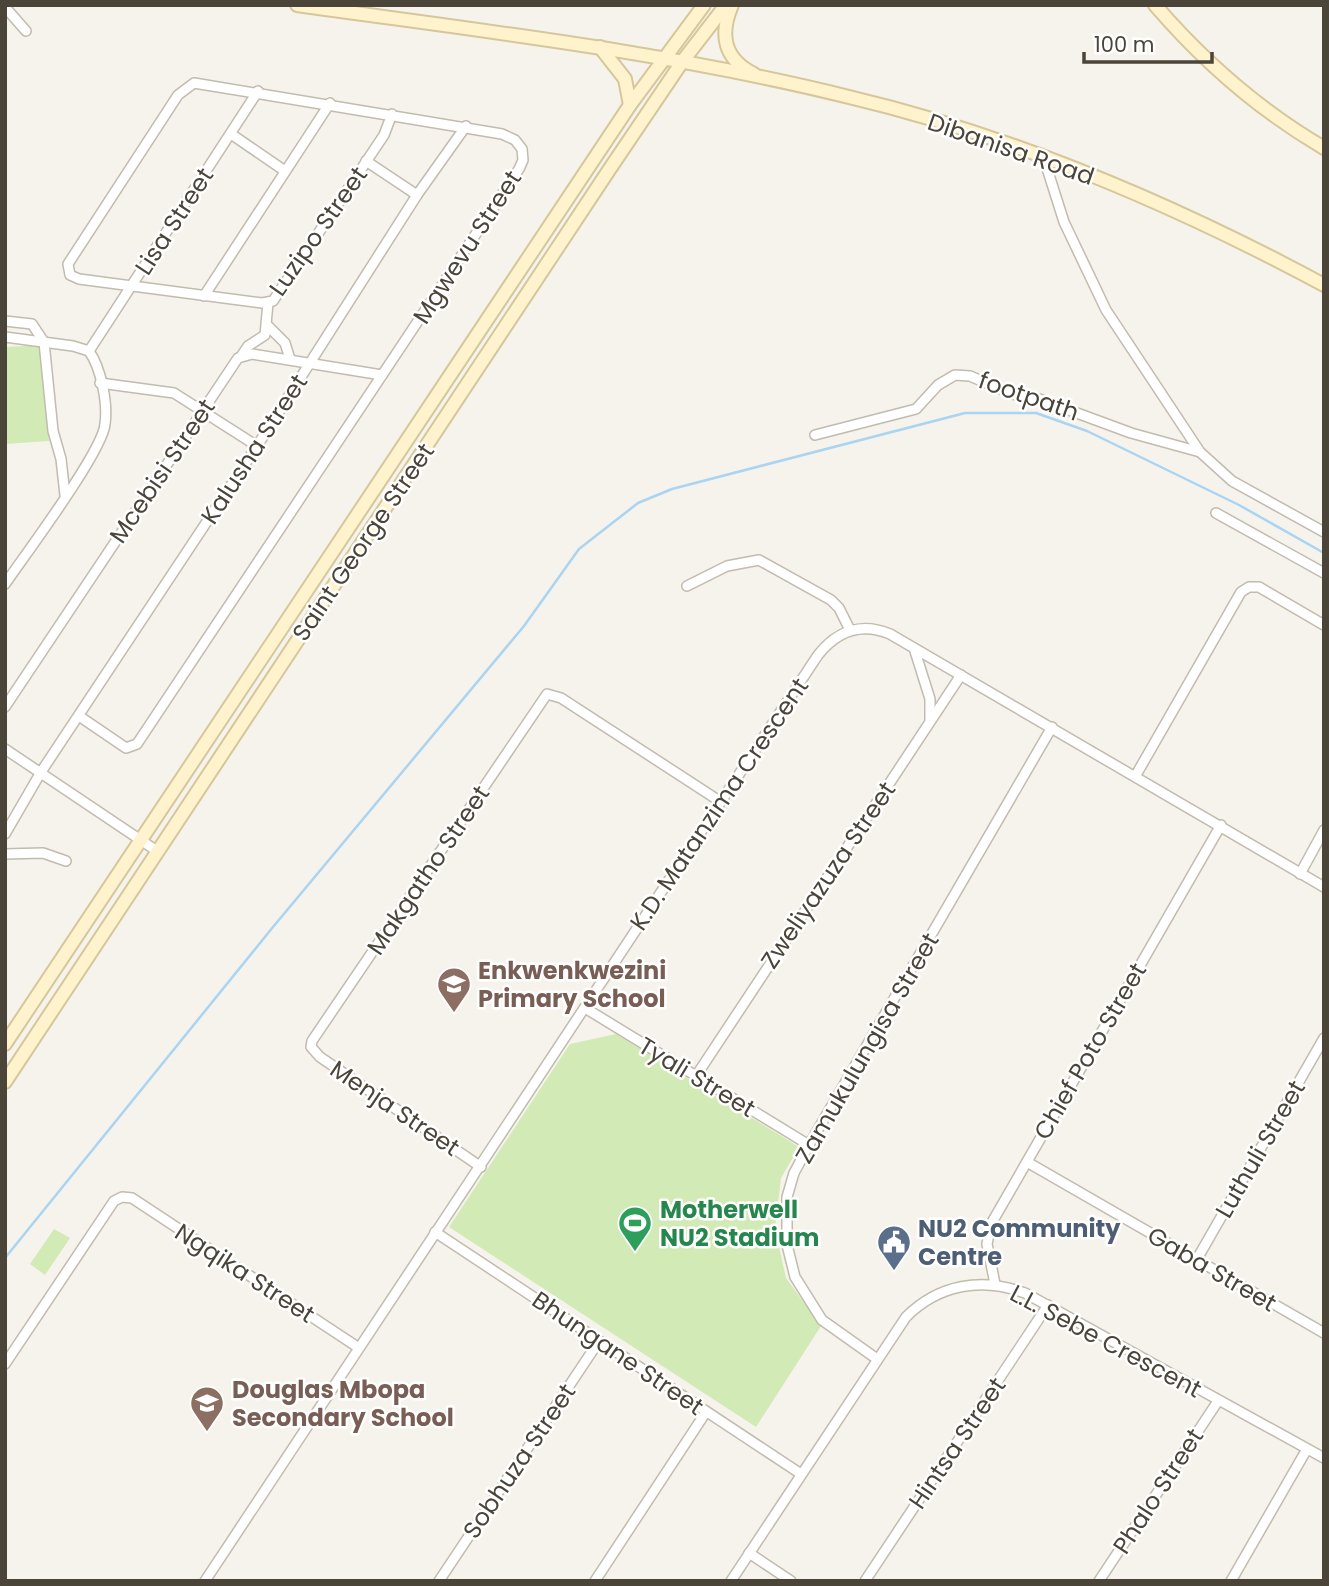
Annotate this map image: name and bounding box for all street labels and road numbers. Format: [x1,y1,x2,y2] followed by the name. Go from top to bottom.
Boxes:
[923,105,1099,193] street label: Dibanisa Road
[261,160,375,302] street label: Luzipo Street
[127,161,221,281] street label: Lisa Street
[405,164,529,330] street label: Mgwevu Street
[975,363,1083,429] street label: footpath
[193,368,315,530] street label: Kalusha Street
[102,392,222,550] street label: Mcebisi Street
[284,436,442,648] street label: Saint George Street
[622,671,816,937] street label: K.D. Matanzima Crescent
[753,775,903,975] street label: Zweliyazuza Street
[359,779,497,961] street label: Makgatho Street
[787,927,947,1169] street label: Zamukulungisa Street
[1026,957,1154,1145] street label: Chief Poto Street
[632,1029,762,1125] street label: Tyali Street
[324,1052,466,1164] street label: Menja Street
[1207,1074,1313,1224] street label: Luthuli Street
[169,1215,321,1331] street label: Ngqika Street
[1141,1219,1283,1319] street label: Gaba Street
[1005,1277,1207,1405] street label: L.L. Sebe Crescent
[526,1283,710,1423] street label: Bhungane Street
[901,1371,1013,1515] street label: Hintsa Street
[455,1377,583,1545] street label: Sobhuza Street
[1105,1422,1211,1560] street label: Phalo Street

